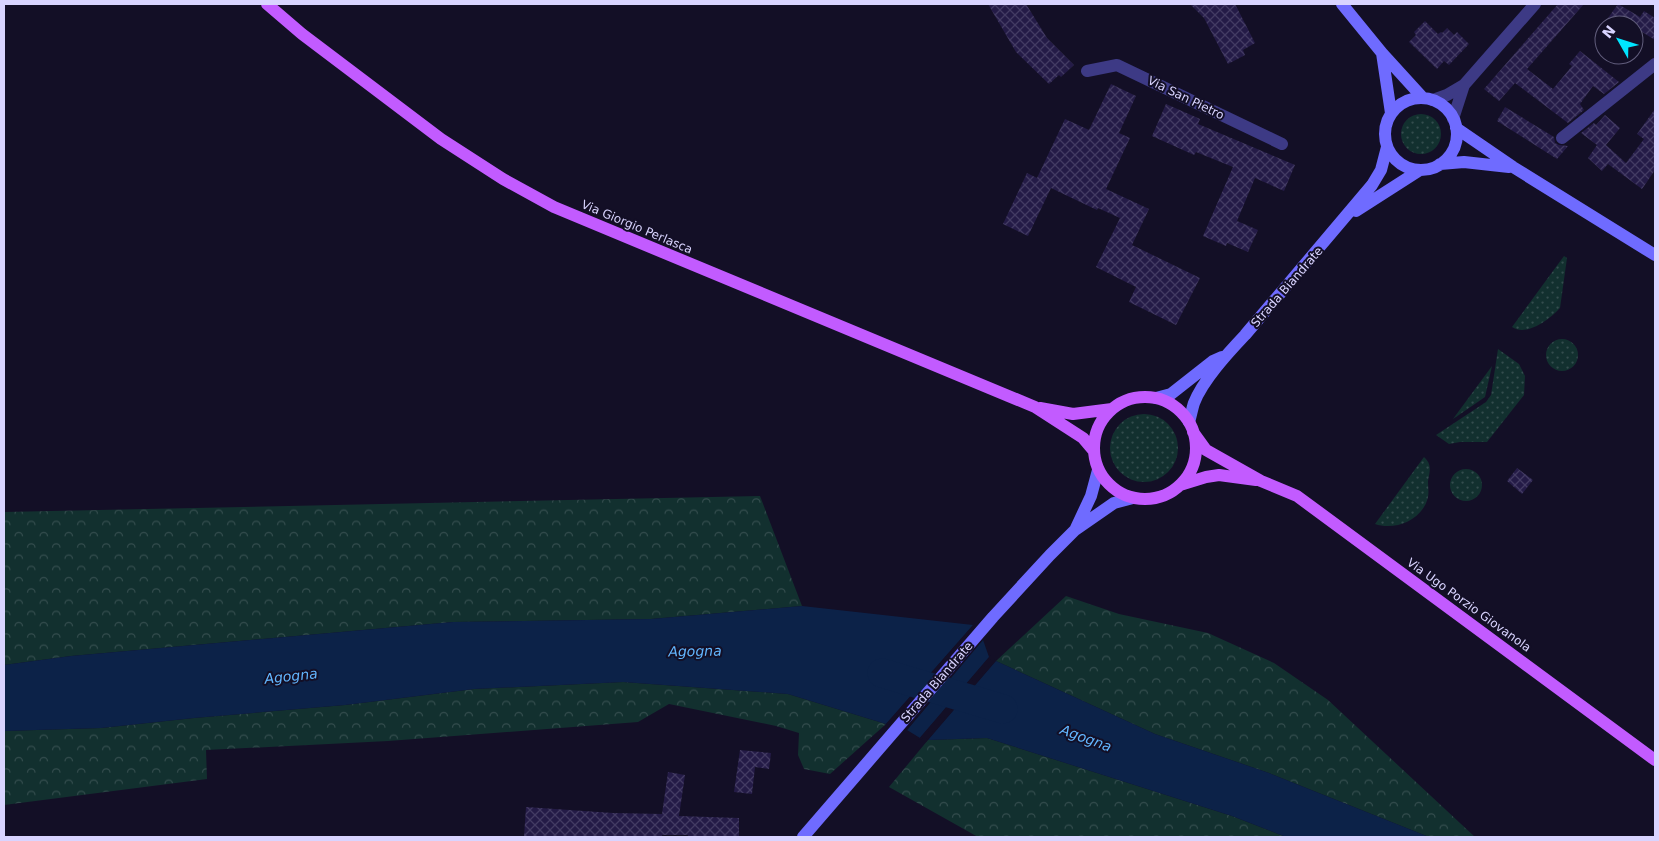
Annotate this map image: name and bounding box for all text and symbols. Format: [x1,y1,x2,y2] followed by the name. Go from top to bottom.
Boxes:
[1594,15,1644,65] north arrow
[1599,22,1619,41] text: N
[1146,73,1226,123] street label: Via San Pietro
[579,197,695,257] street label: Via Giorgio Perlasca
[1248,244,1326,330] street label: Strada Biandrate
[1404,555,1534,655] street label: Via Ugo Porzio Giovanola
[898,639,976,725] street label: Strada Biandrate
[667,643,722,659] water label: Agogna
[263,665,318,687] water label: Agogna
[1057,721,1114,755] water label: Agogna

